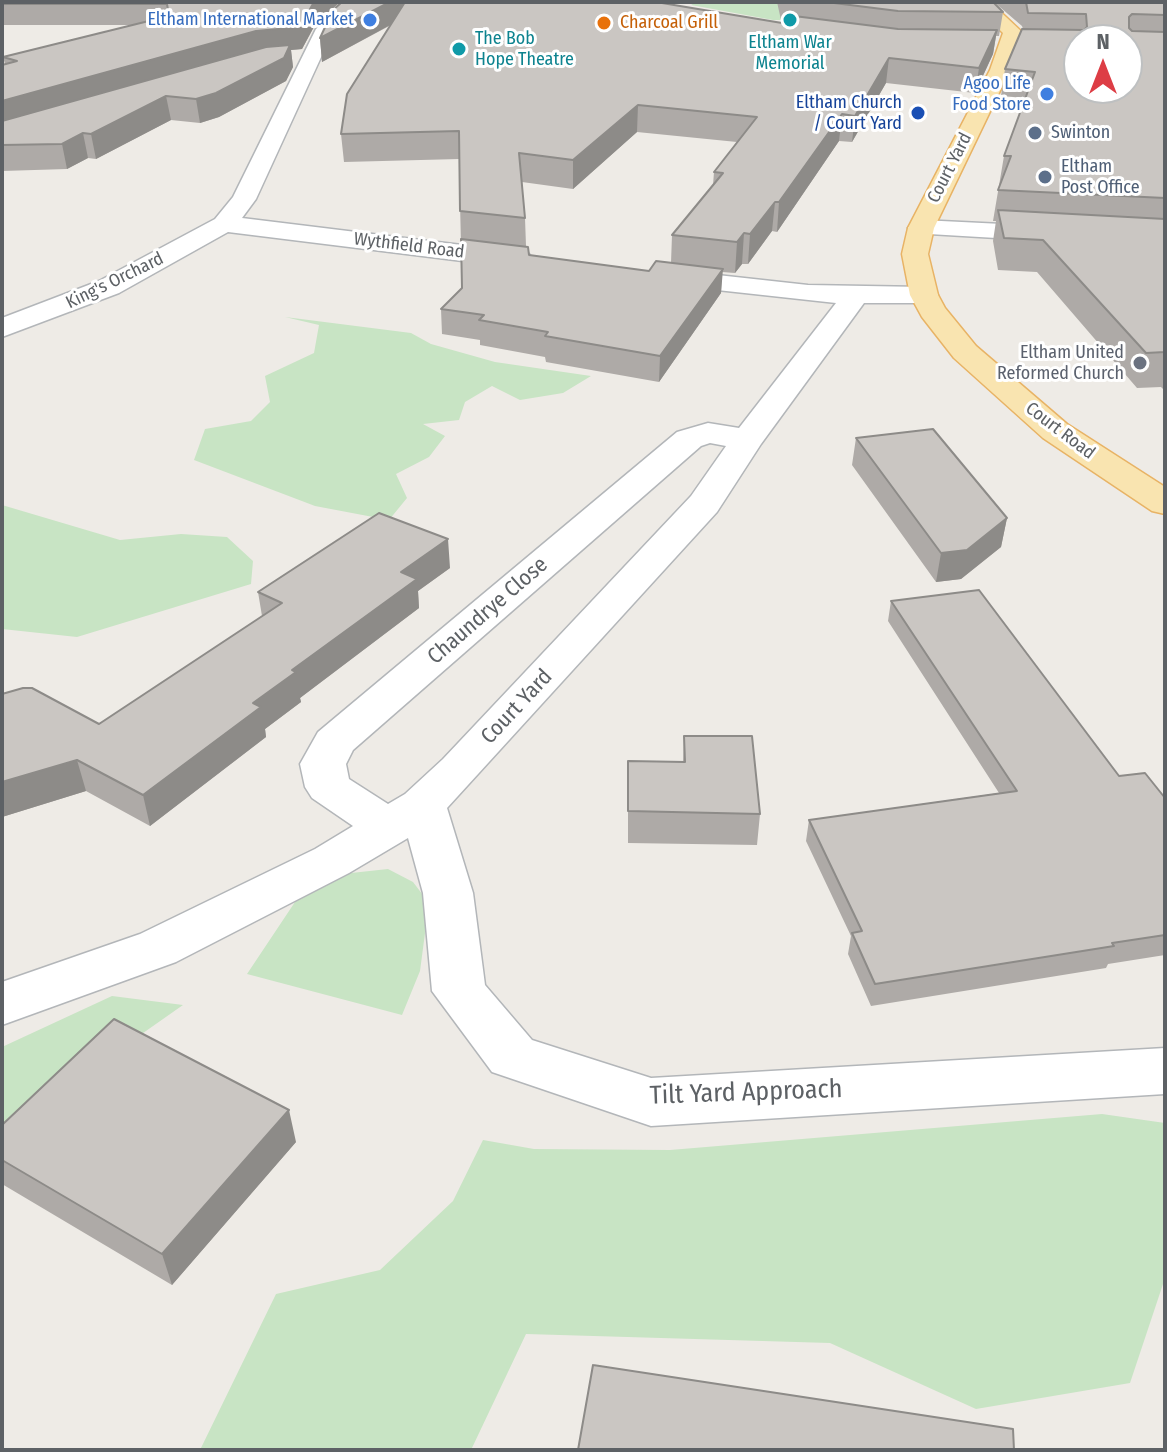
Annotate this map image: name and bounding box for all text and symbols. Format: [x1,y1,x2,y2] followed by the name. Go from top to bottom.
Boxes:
[147,9,354,31] place label: Eltham International Market
[361,11,379,29] marker: Eltham International Market
[781,11,799,29] marker: Eltham War Memorial
[620,12,718,34] place label: Charcoal Grill
[595,14,613,32] marker: Charcoal Grill
[1063,24,1143,104] north arrow
[475,28,574,70] place label: The Bob Hope Theatre
[1096,28,1110,55] text: N
[748,32,832,74] place label: Eltham War Memorial
[450,40,468,58] marker: The Bob Hope Theatre
[952,73,1031,116] place label: Agoo Life Food Store
[1038,85,1056,103] marker: Agoo Life Food Store
[796,92,902,134] place label: Eltham Church / Court Yard
[909,104,927,122] marker: Eltham Church / Court Yard
[1051,122,1110,144] place label: Swinton
[1026,124,1044,142] marker: Swinton
[923,129,977,207] street label: Court Yard
[1061,156,1140,198] place label: Eltham Post Office
[1036,168,1054,186] marker: Eltham Post Office
[353,229,465,263] street label: Wythfield Road
[63,248,167,314] street label: King's Orchard
[997,342,1124,384] place label: Eltham United Reformed Church
[1131,354,1149,372] marker: Eltham United Reformed Church
[1021,398,1099,464] street label: Court Road
[423,552,553,670] street label: Chaundrye Close
[476,664,558,750] street label: Court Yard
[649,1074,843,1112] street label: Tilt Yard Approach

